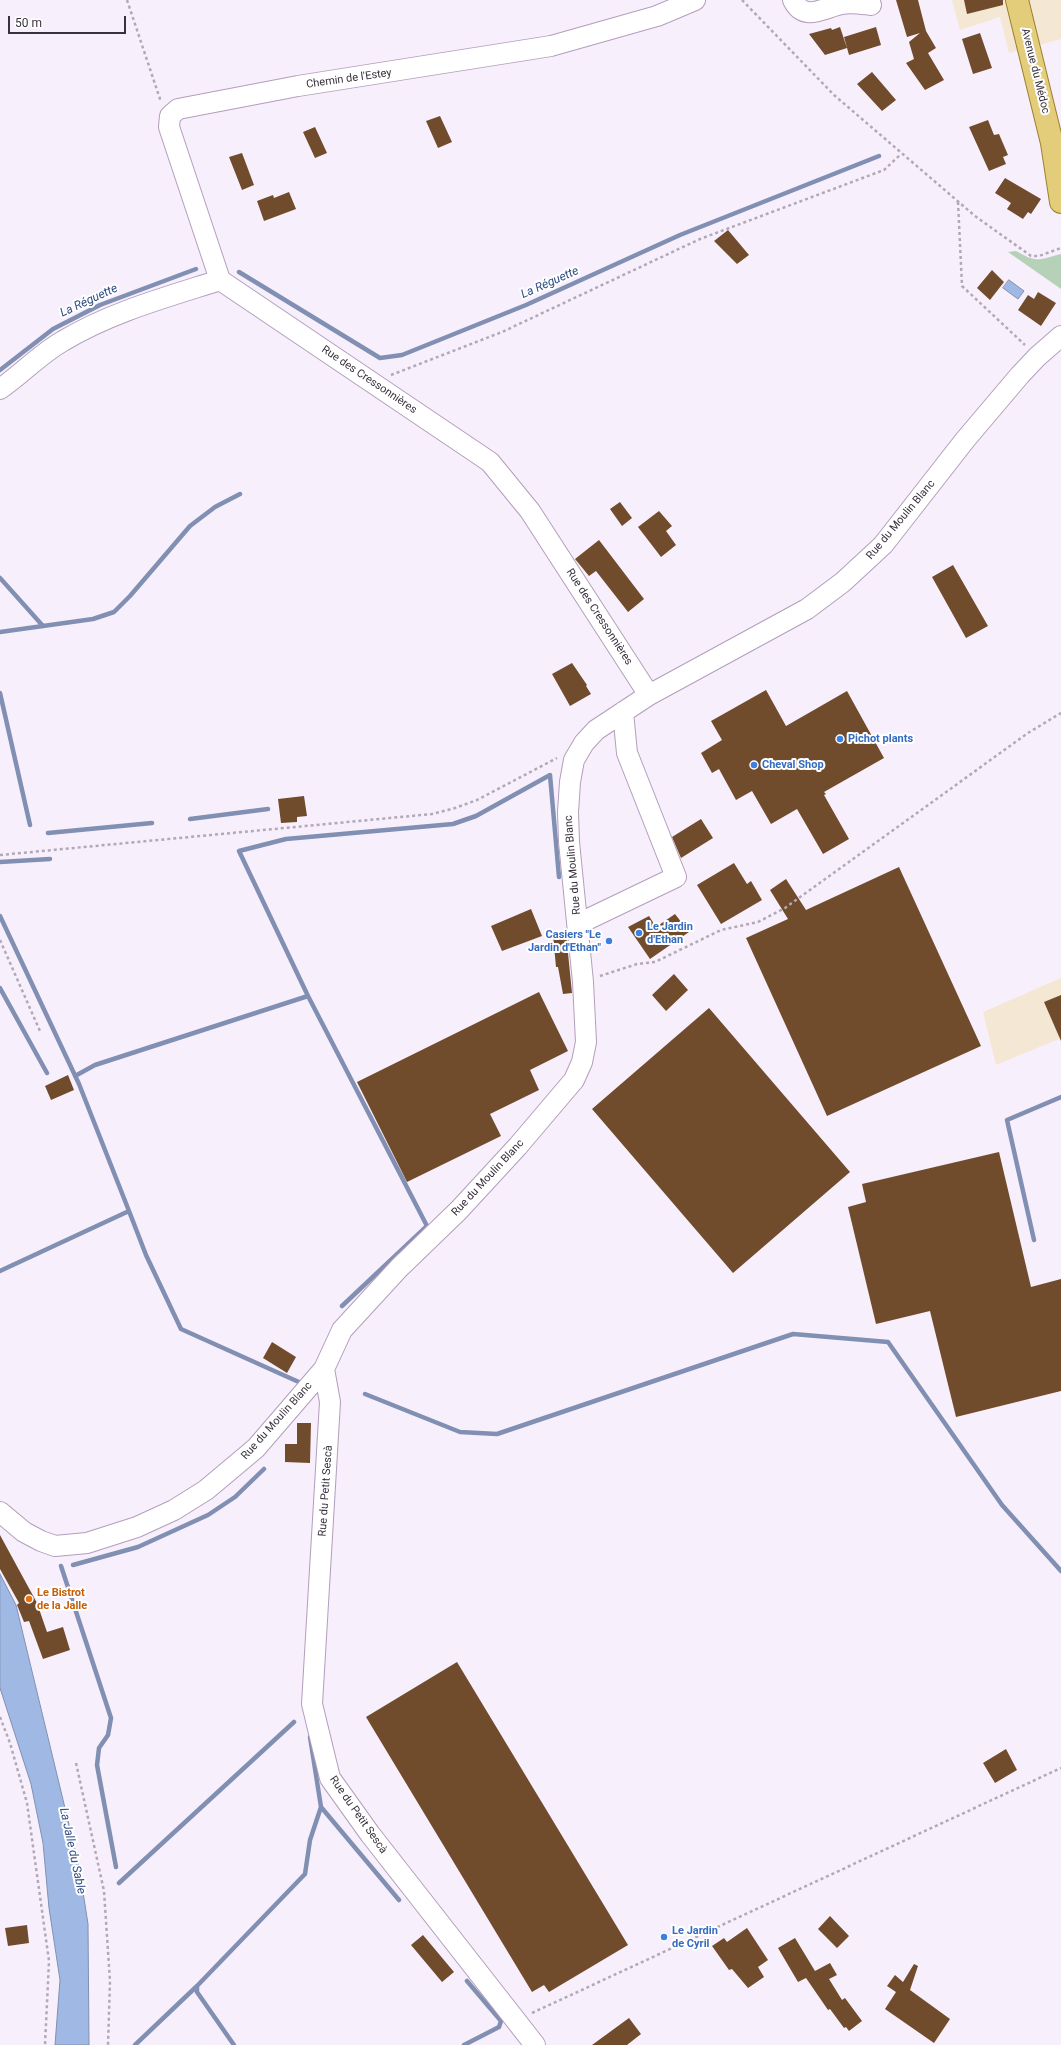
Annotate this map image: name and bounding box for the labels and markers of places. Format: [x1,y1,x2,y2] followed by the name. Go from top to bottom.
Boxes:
[848,732,913,746] place label: Pichot plants
[835,734,845,744] marker: Pichot plants
[762,758,824,772] place label: Cheval Shop
[749,760,759,770] marker: Cheval Shop
[647,920,693,946] place label: Le Jardin d'Ethan
[528,928,601,954] place label: Casiers "Le Jardin d'Ethan"
[634,928,644,938] marker: Le Jardin d'Ethan
[604,936,614,946] marker: Casiers "Le Jardin d'Ethan"
[37,1586,87,1612] place label: Le Bistrot de la Jalle
[24,1594,34,1604] marker: Le Bistrot de la Jalle
[672,1924,718,1950] place label: Le Jardin de Cyril
[659,1932,669,1942] marker: Le Jardin de Cyril

